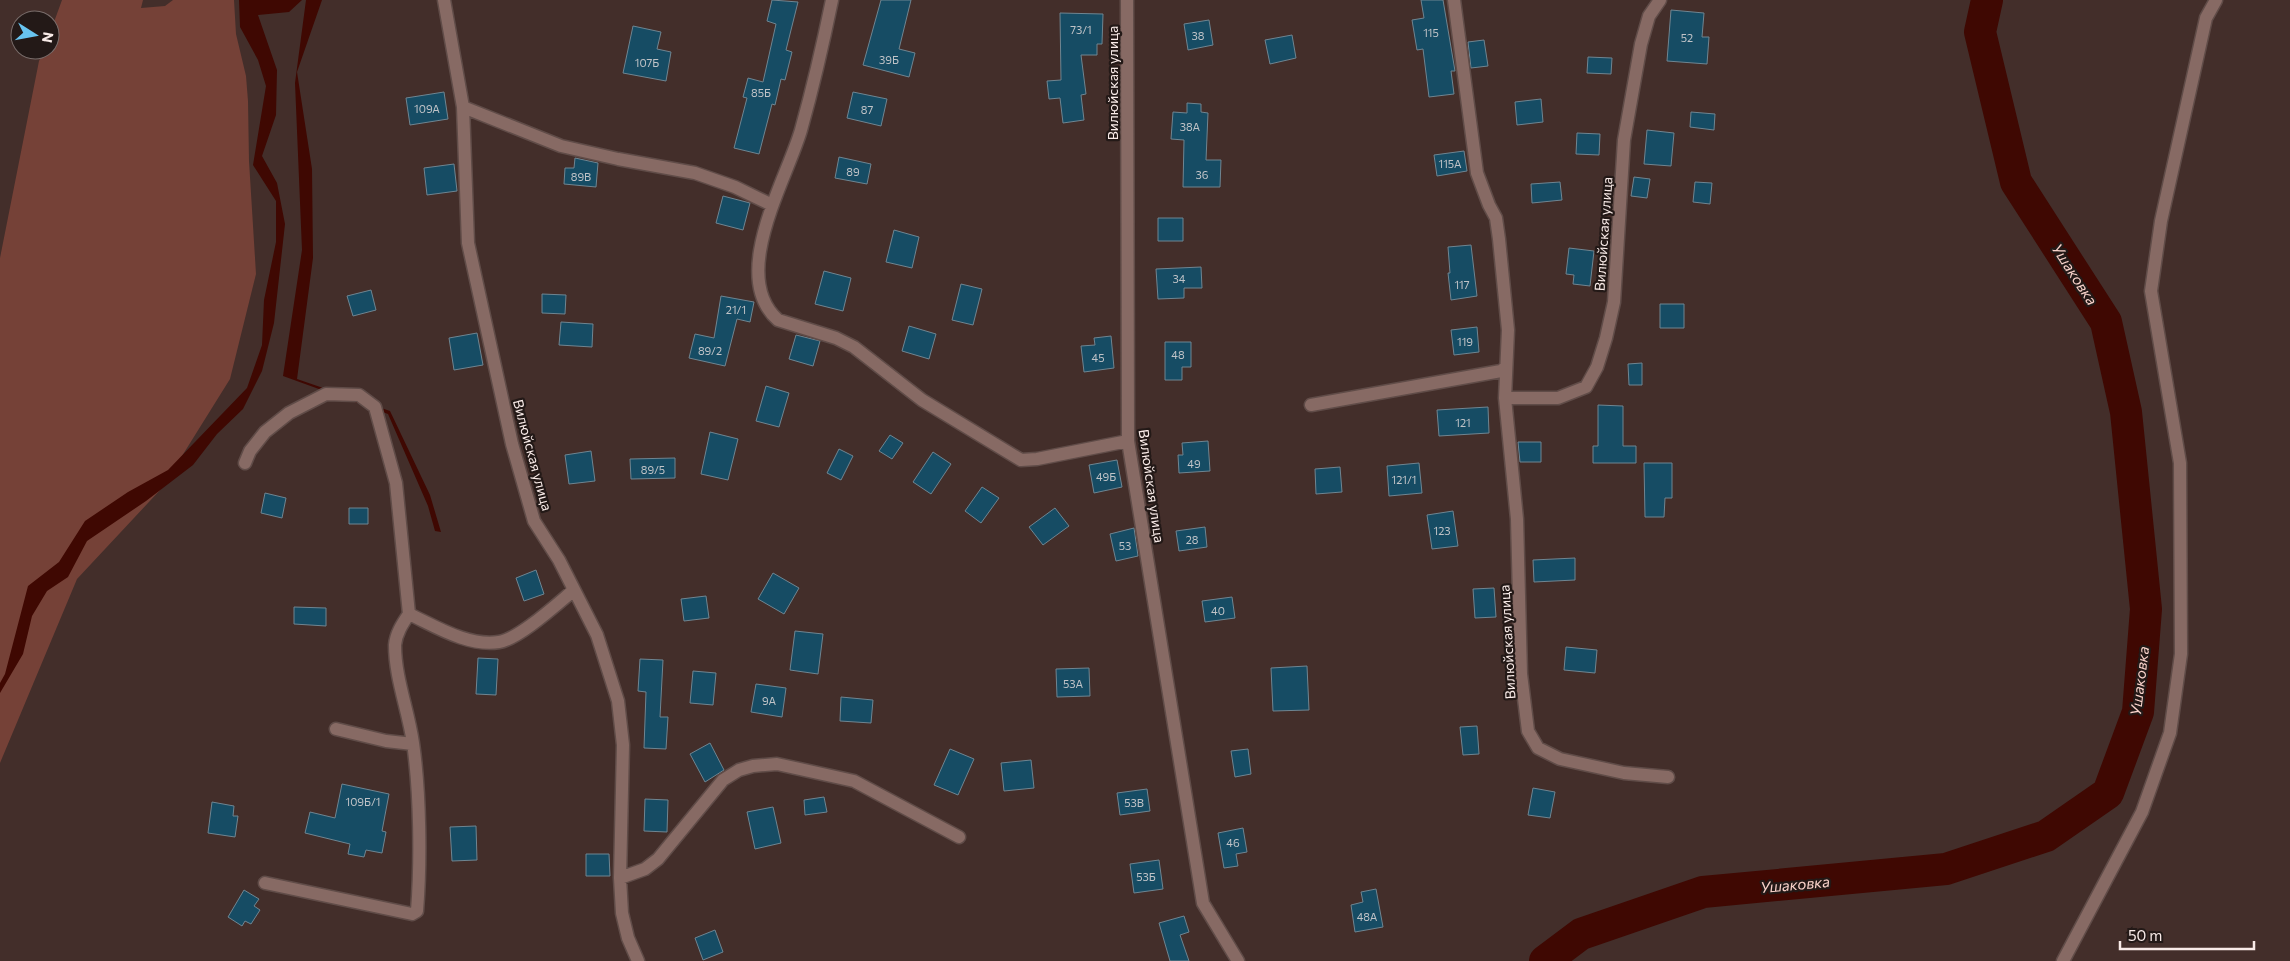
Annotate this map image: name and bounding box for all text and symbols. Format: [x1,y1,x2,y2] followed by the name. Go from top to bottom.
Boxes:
[10,10,60,60] north arrow
[1070,23,1092,36] house number: 73/1
[1104,26,1121,140] street label: Вилюйская улица
[1423,26,1439,39] house number: 115
[1192,29,1205,42] house number: 38
[39,31,58,44] text: N
[1681,31,1693,44] house number: 52
[879,53,899,66] house number: 39Б
[635,56,659,69] house number: 107Б
[751,86,771,99] house number: 85Б
[414,102,440,115] house number: 109А
[861,103,873,116] house number: 87
[1180,120,1201,133] house number: 38А
[1438,157,1462,170] house number: 115А
[846,165,860,178] house number: 89
[1196,168,1209,181] house number: 36
[571,170,591,183] house number: 89В
[1591,176,1615,292] street label: Вилюйская улица
[2048,240,2102,308] water label: Ушаковка
[1173,272,1186,285] house number: 34
[1454,278,1470,291] house number: 117
[726,303,746,316] house number: 21/1
[1457,335,1473,348] house number: 119
[698,344,722,357] house number: 89/2
[1171,348,1185,361] house number: 48
[1092,351,1104,364] house number: 45
[510,397,556,513] street label: Вилюйская улица
[1455,416,1471,429] house number: 121
[1136,428,1168,544] street label: Вилюйская улица
[1187,457,1201,470] house number: 49
[641,463,665,476] house number: 89/5
[1096,470,1116,483] house number: 49Б
[1391,473,1417,486] house number: 121/1
[1433,524,1451,537] house number: 123
[1186,533,1199,546] house number: 28
[1119,539,1131,552] house number: 53
[1496,584,1518,700] street label: Вилюйская улица
[1211,604,1225,617] house number: 40
[2126,645,2152,717] water label: Ушаковка
[1063,677,1083,690] house number: 53А
[762,694,776,707] house number: 9А
[345,795,381,808] house number: 109Б/1
[1124,796,1144,809] house number: 53В
[1226,836,1240,849] house number: 46
[1136,870,1156,883] house number: 53Б
[1759,872,1831,896] water label: Ушаковка
[1357,910,1378,923] house number: 48А
[2120,918,2254,950] scale bar
[2128,926,2162,944] text: 50 m

